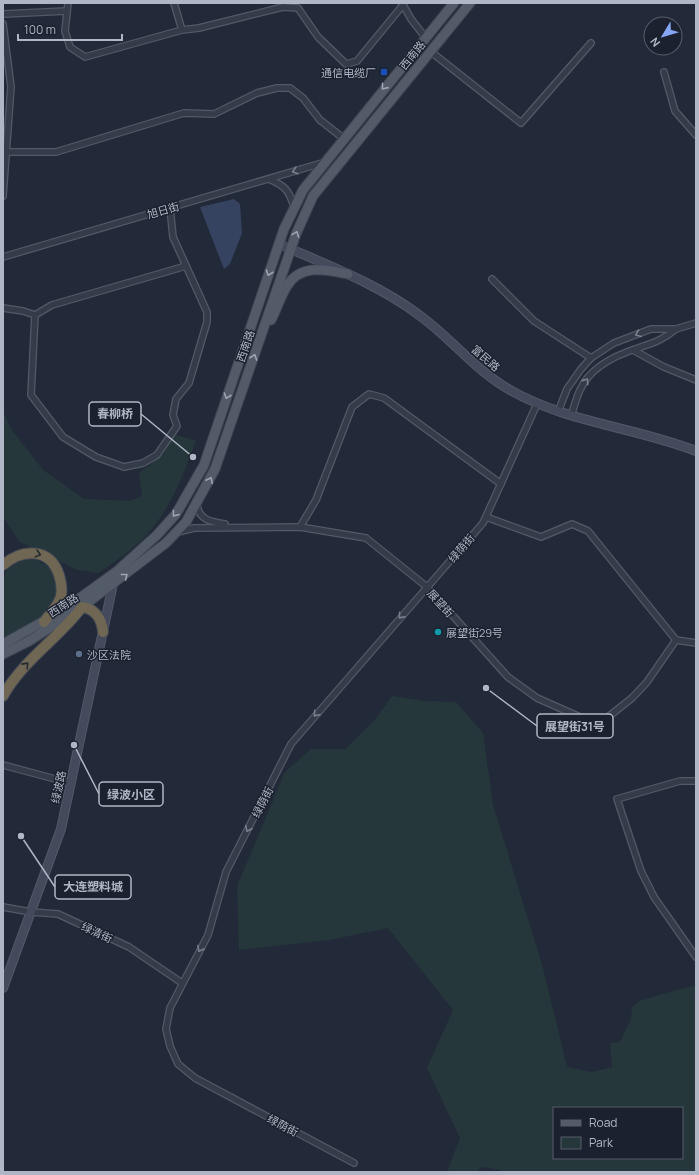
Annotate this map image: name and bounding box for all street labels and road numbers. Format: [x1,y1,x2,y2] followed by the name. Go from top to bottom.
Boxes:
[396,37,428,73] street label: 西南路
[145,198,181,222] street label: 旭日街
[233,328,257,364] street label: 西南路
[469,342,503,374] street label: 富民路
[445,531,477,565] street label: 绿荫街
[424,586,458,620] street label: 展望街
[45,590,81,620] street label: 西南路
[47,769,69,805] street label: 绿波路
[248,784,276,820] street label: 绿荫街
[79,918,115,946] street label: 绿清街
[265,1111,301,1139] street label: 绿荫街

